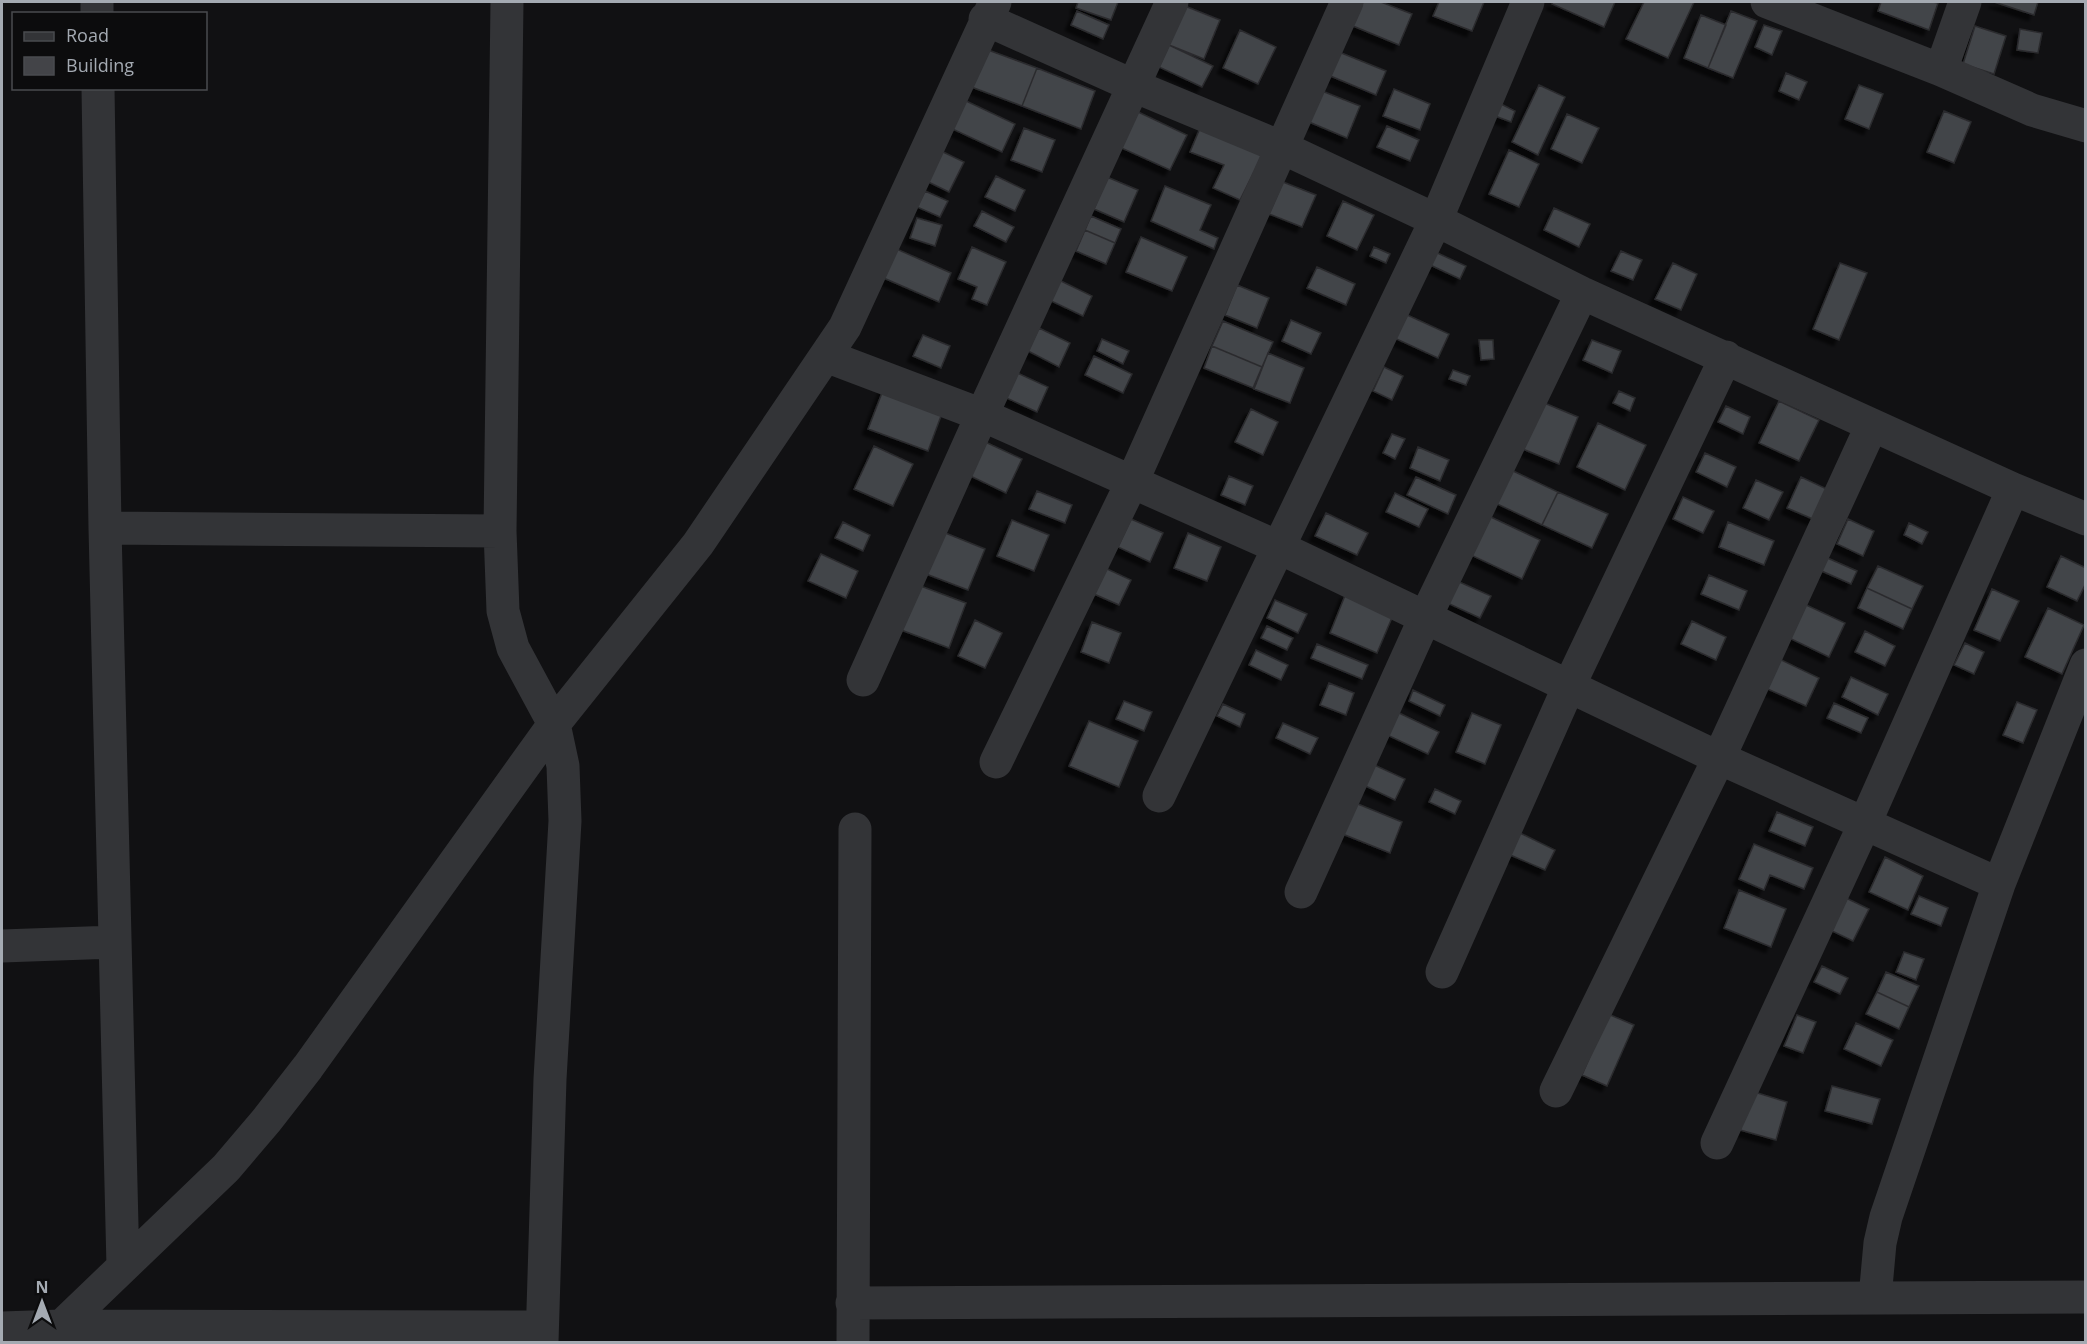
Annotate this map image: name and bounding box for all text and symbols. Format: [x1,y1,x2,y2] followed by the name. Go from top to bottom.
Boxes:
[12,12,207,90] legend
[66,23,109,47] text: Road
[66,53,134,77] text: Building
[12,1272,72,1332] north arrow
[35,1276,49,1298] text: N

